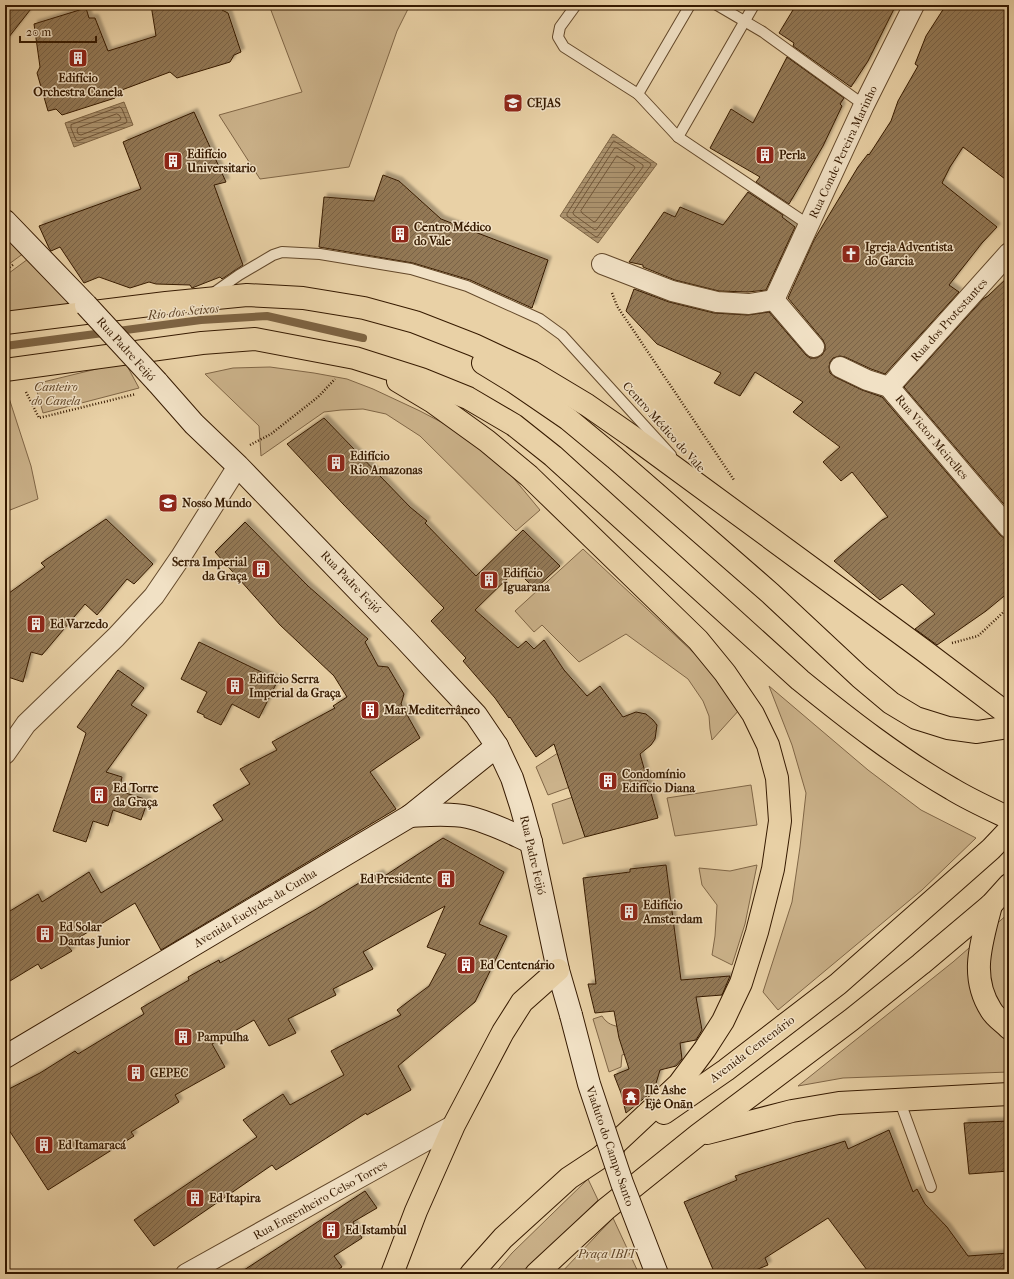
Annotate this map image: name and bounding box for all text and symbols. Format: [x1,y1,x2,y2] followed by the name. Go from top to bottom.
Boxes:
[20,18,96,44] scale bar
[26,25,51,39] text: 20 m
[67,47,89,69] building icon: Edifício Orchestra Canela
[33,71,123,99] place label: Edifício Orchestra Canela
[806,83,880,221] street label: Rua Conde Pereira Marinho
[502,92,524,114] school or university icon: CEJAS
[527,96,561,111] place label: CEJAS
[754,144,776,166] building icon: Perla
[186,147,256,175] place label: Edifício Universitario
[779,148,806,162] place label: Perla
[162,150,184,172] building icon: Edifício Universitario
[414,220,491,248] place label: Centro Médico do Vale
[389,223,411,245] building icon: Centro Médico do Vale
[865,240,954,268] place label: Igreja Adventista do Garcia
[840,243,862,265] church icon: Igreja Adventista do Garcia
[908,275,990,365] street label: Rua dos Protestantes
[146,300,221,323] water label: Rio dos Seixos
[94,314,158,384] street label: Rua Padre Feijó
[620,379,708,475] street label: Centro Médico do Vale
[32,380,80,408] park label: Canteiro do Canela
[893,392,972,483] street label: Rua Victor Meirelles
[350,449,423,477] place label: Edifício Rio Amazonas
[325,452,347,474] building icon: Edifício Rio Amazonas
[157,492,179,514] school or university icon: Nosso Mundo
[182,496,252,510] place label: Nosso Mundo
[318,548,384,616] street label: Rua Padre Feijó
[172,555,248,584] place label: Serra Imperial da Graça
[250,558,272,580] building icon: Serra Imperial da Graça
[503,566,550,595] place label: Edifício Iguarana
[478,569,500,591] building icon: Edifício Iguarana
[25,613,47,635] building icon: Ed Varzedo
[50,617,108,631] place label: Ed Varzedo
[249,672,341,701] place label: Edifício Serra Imperial da Graça
[224,675,246,697] building icon: Edifício Serra Imperial da Graça
[359,699,381,721] building icon: Mar Mediterrâneo
[383,703,480,717] place label: Mar Mediterrâneo
[622,767,695,795] place label: Condomínio Edifício Diana
[597,770,619,792] building icon: Condomínio Edifício Diana
[113,781,159,810] place label: Ed Torre da Graça
[88,784,110,806] building icon: Ed Torre da Graça
[517,814,549,896] street label: Rua Padre Feijó
[190,865,319,951] street label: Avenida Euclydes da Cunha
[435,868,457,890] building icon: Ed Presidente
[360,872,432,886] place label: Ed Presidente
[642,898,703,926] place label: Edifício Amsterdam
[618,901,640,923] building icon: Edifício Amsterdam
[59,920,131,949] place label: Ed Solar Dantas Junior
[34,923,56,945] building icon: Ed Solar Dantas Junior
[455,954,477,976] building icon: Ed Centenário
[480,958,555,972] place label: Ed Centenário
[706,1013,797,1086] street label: Avenida Centenário
[172,1026,194,1048] building icon: Pampulha
[197,1030,249,1045] place label: Pampulha
[125,1062,147,1084] building icon: GEPEC
[150,1066,188,1080] place label: GEPEC
[583,1083,637,1208] street label: Viaduto do Campo Santo
[645,1083,694,1111] place label: Ilê Ashe Ejê Onãn
[620,1086,642,1108] temple icon: Ilê Ashe Ejê Onãn
[33,1134,55,1156] building icon: Ed Itamaracá
[58,1138,126,1152] place label: Ed Itamaracá
[251,1157,390,1243] street label: Rua Engenheiro Celso Torres
[184,1187,206,1209] building icon: Ed Itapira
[209,1191,261,1206] place label: Ed Itapira
[320,1219,342,1241] building icon: Ed Istambul
[345,1223,407,1237] place label: Ed Istambul
[577,1247,639,1261] park label: Praça IBIT

